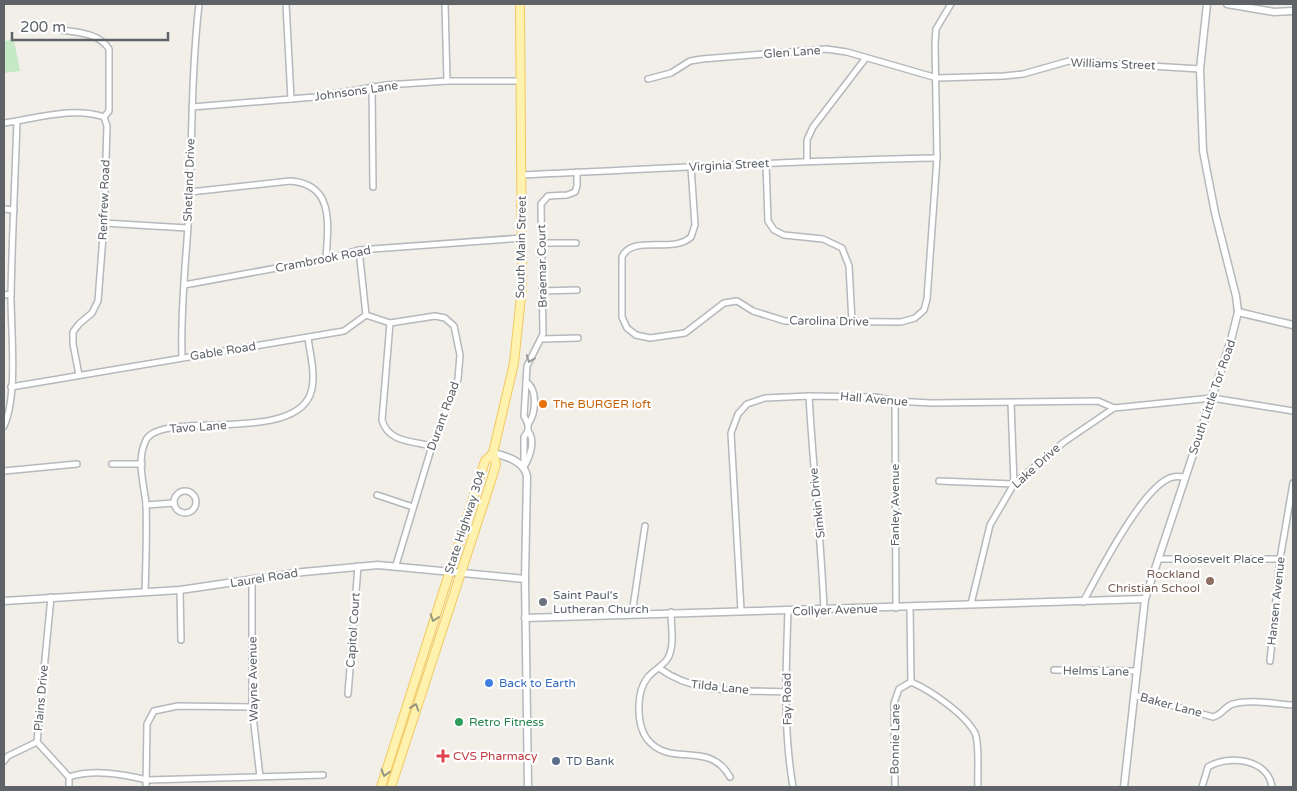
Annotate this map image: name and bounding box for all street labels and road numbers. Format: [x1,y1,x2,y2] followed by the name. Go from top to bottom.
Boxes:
[763,43,821,61] street label: Glen Lane
[1070,56,1156,72] street label: Williams Street
[313,78,399,104] street label: Johnsons Lane
[181,138,197,222] street label: Shetland Drive
[688,156,770,174] street label: Virginia Street
[96,159,112,241] street label: Renfrew Road
[513,195,529,299] street label: South Main Street
[534,224,550,308] street label: Braemar Court
[274,243,372,275] street label: Crambrook Road
[789,313,869,329] street label: Carolina Drive
[1186,338,1238,456] street label: South Little Tor Road
[189,339,257,363] street label: Gable Road
[424,379,462,453] street label: Durant Road
[840,389,909,409] street label: Hall Avenue
[169,418,227,436] street label: Tavo Lane
[1009,441,1063,491] street label: Lake Drive
[888,463,902,546] street label: Fanley Avenue
[806,467,828,539] street label: Simkin Drive
[442,468,488,575] street label: State Highway 304
[1174,552,1264,566] street label: Roosevelt Place
[1264,556,1288,646] street label: Hansen Avenue
[229,566,299,590] street label: Laurel Road
[343,591,363,668] street label: Capitol Court
[792,602,878,618] street label: Collyer Avenue
[245,636,261,722] street label: Wayne Avenue
[1063,663,1129,679] street label: Helms Lane
[31,664,51,732] street label: Plains Drive
[780,673,794,725] street label: Fay Road
[690,677,750,697] street label: Tilda Lane
[1138,690,1204,720] street label: Baker Lane
[887,703,903,775] street label: Bonnie Lane

